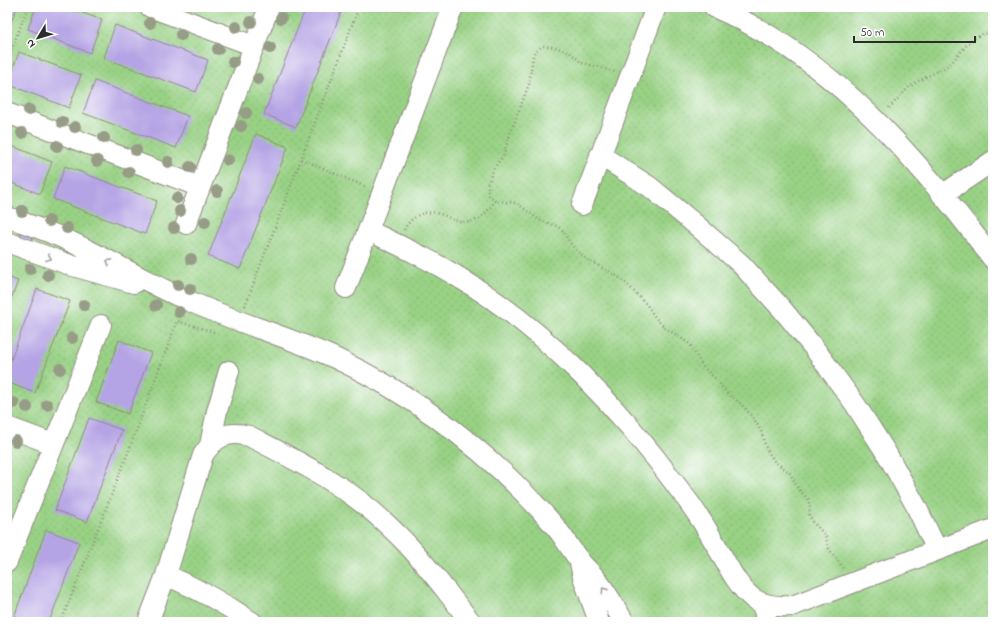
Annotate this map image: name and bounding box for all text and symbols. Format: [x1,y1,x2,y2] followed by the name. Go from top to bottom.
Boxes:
[18,18,58,58] north arrow
[854,18,975,44] scale bar
[860,24,884,42] text: 50 m
[22,36,40,51] text: N
[46,253,53,261] one-way arrow
[106,259,113,266] one-way arrow
[601,587,609,594] one-way arrow

